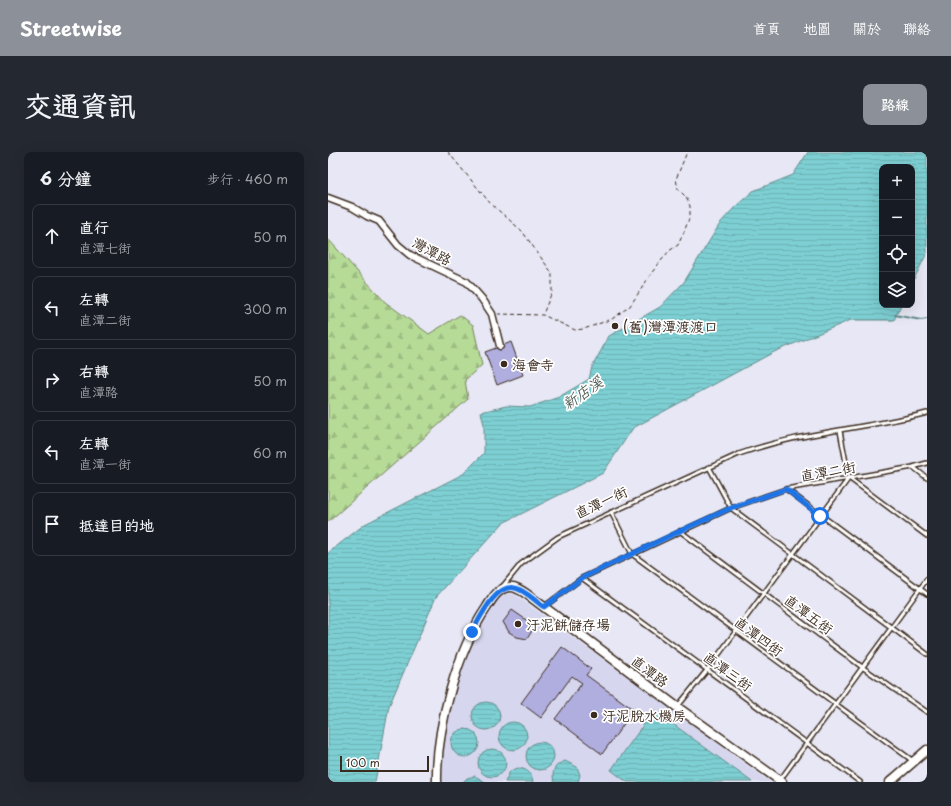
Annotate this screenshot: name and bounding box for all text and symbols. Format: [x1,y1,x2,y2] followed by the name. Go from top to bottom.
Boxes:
[20,14,122,42] text: Streetwise
[753,18,781,39] text: 首頁
[803,18,831,39] text: 地圖
[853,18,881,39] text: 關於
[903,18,931,39] text: 聯絡
[24,83,136,126] text: 交通資訊
[863,84,927,125] button: 路線
[879,164,915,308] map controls
[879,164,915,200] button: +
[40,165,91,191] text: 6 分鐘
[207,169,288,188] text: 步行 · 460 m
[879,200,915,236] button: −
[79,215,109,238] text: 直行
[41,225,63,247] icon: ahead
[253,227,287,246] text: 50 m
[409,232,455,270] street label: 灣潭路
[879,236,915,272] button: locate
[79,238,131,257] text: 直潭七街
[879,272,915,308] button: layers
[79,287,109,310] text: 左轉
[41,297,63,319] icon: left
[243,299,287,318] text: 300 m
[79,310,131,329] text: 直潭二街
[623,316,718,337] place label: (舊)灣潭渡渡口
[610,321,620,331] marker: (舊)灣潭渡渡口
[512,354,554,375] place label: 海會寺
[79,359,109,382] text: 右轉
[499,359,509,369] marker: 海會寺
[41,369,63,391] icon: right
[557,369,608,414] water label: 新店溪
[253,371,287,390] text: 50 m
[79,382,118,401] text: 直潭路
[79,431,109,454] text: 左轉
[41,441,63,463] icon: left
[253,443,287,462] text: 60 m
[79,454,131,473] text: 直潭一街
[799,456,857,486] street label: 直潭二街
[571,481,631,523] street label: 直潭一街
[811,507,829,525] route start
[41,513,63,535] icon: arrive
[79,513,154,536] text: 抵達目的地
[780,589,838,639] street label: 直潭五街
[730,611,788,661] street label: 直潭四街
[526,614,610,635] place label: 汙泥餅儲存場
[513,619,523,629] marker: 汙泥餅儲存場
[463,623,481,641] route end
[699,646,757,696] street label: 直潭三街
[627,650,673,692] street label: 直潭路
[602,705,686,726] place label: 汙泥脫水機房
[589,710,599,720] marker: 汙泥脫水機房
[340,754,429,773] scale bar
[346,754,380,771] text: 100 m

